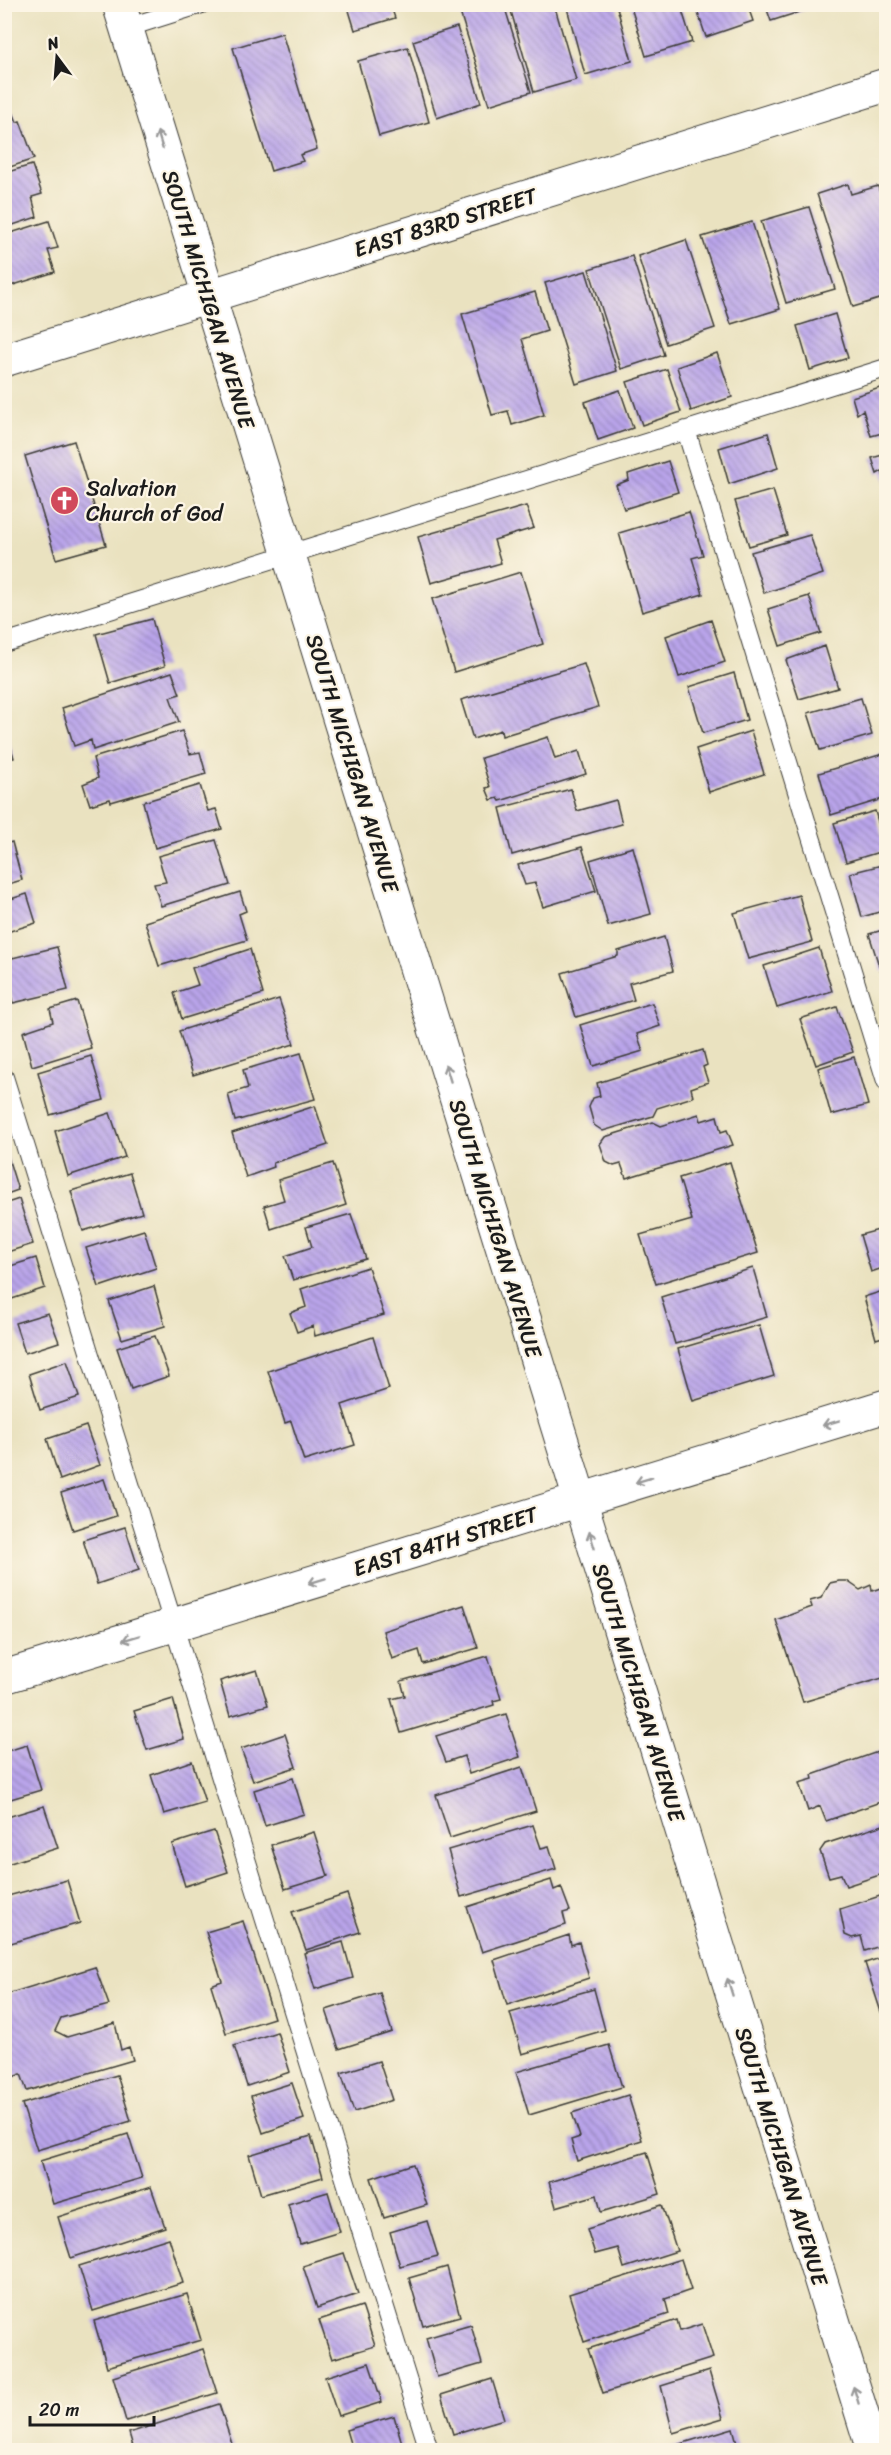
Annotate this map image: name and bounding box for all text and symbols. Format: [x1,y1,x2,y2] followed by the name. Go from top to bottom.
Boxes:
[27,27,87,87] north arrow
[43,27,63,59] text: N
[154,131,165,150] one-way arrow
[151,165,267,435] street label: SOUTH MICHIGAN AVENUE
[349,176,543,269] street label: EAST 83RD STREET
[86,469,224,533] place label: Salvation Church of God
[49,485,81,517] church icon: Salvation Church of God
[295,629,411,899] street label: SOUTH MICHIGAN AVENUE
[442,1064,453,1083] one-way arrow
[438,1094,554,1364] street label: SOUTH MICHIGAN AVENUE
[822,1418,841,1429] one-way arrow
[635,1476,654,1487] one-way arrow
[348,1495,543,1588] street label: EAST 84TH STREET
[586,1531,597,1550] one-way arrow
[581,1558,697,1828] street label: SOUTH MICHIGAN AVENUE
[308,1576,327,1587] one-way arrow
[122,1633,141,1644] one-way arrow
[724,1978,735,1997] one-way arrow
[724,2022,840,2292] street label: SOUTH MICHIGAN AVENUE
[850,2386,861,2405] one-way arrow
[30,2389,154,2427] scale bar
[39,2394,79,2426] text: 20 m

